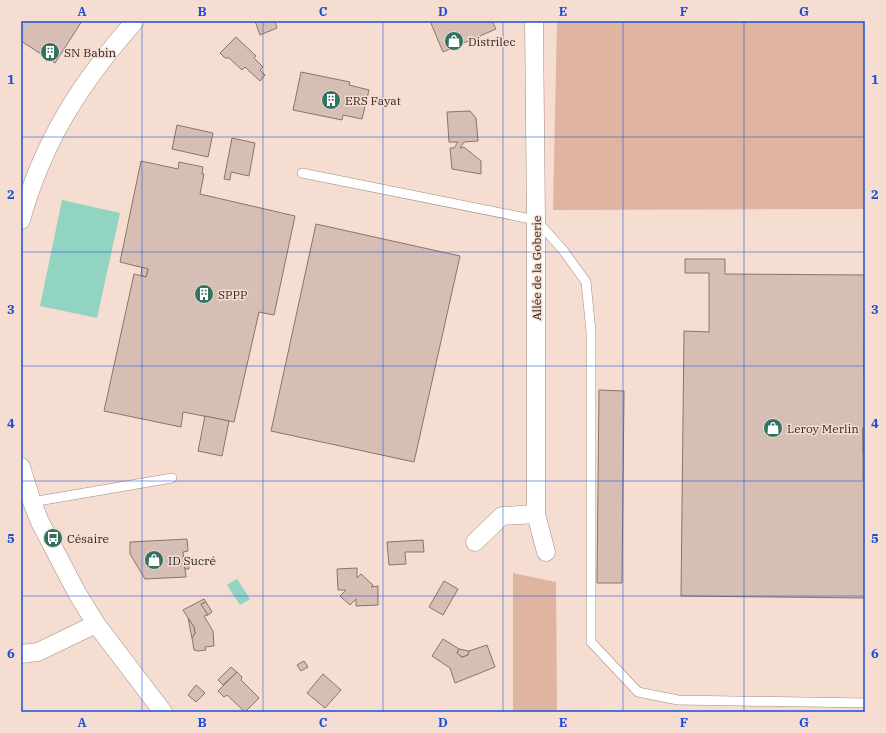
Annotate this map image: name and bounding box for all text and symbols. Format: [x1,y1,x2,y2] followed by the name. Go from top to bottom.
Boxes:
[77,3,87,20] text: A
[197,3,207,20] text: B
[319,3,328,20] text: C
[438,3,448,20] text: D
[559,3,567,20] text: E
[680,3,688,20] text: F
[799,3,809,20] text: G
[443,30,465,52] shop icon: Distrilec
[468,34,516,49] place label: Distrilec
[39,41,61,63] building icon: SN Babin
[64,45,117,60] place label: SN Babin
[7,71,15,88] text: 1
[871,71,879,88] text: 1
[320,89,342,111] building icon: ERS Fayat
[345,93,401,108] place label: ERS Fayat
[7,186,15,203] text: 2
[871,186,879,203] text: 2
[529,215,544,321] street label: Allée de la Goberie
[193,283,215,305] building icon: SPPP
[218,287,248,302] place label: SPPP
[7,301,15,318] text: 3
[871,301,879,318] text: 3
[7,415,15,432] text: 4
[871,415,879,432] text: 4
[762,417,784,439] shop icon: Leroy Merlin
[787,421,859,436] place label: Leroy Merlin
[42,527,64,549] bus stop icon: Césaire
[7,530,15,547] text: 5
[871,530,879,547] text: 5
[67,531,109,546] place label: Césaire
[143,549,165,571] shop icon: ID Sucré
[168,553,216,568] place label: ID Sucré
[7,645,15,662] text: 6
[871,645,879,662] text: 6
[77,714,87,731] text: A
[197,714,207,731] text: B
[319,714,328,731] text: C
[438,714,448,731] text: D
[559,714,567,731] text: E
[680,714,688,731] text: F
[799,714,809,731] text: G

